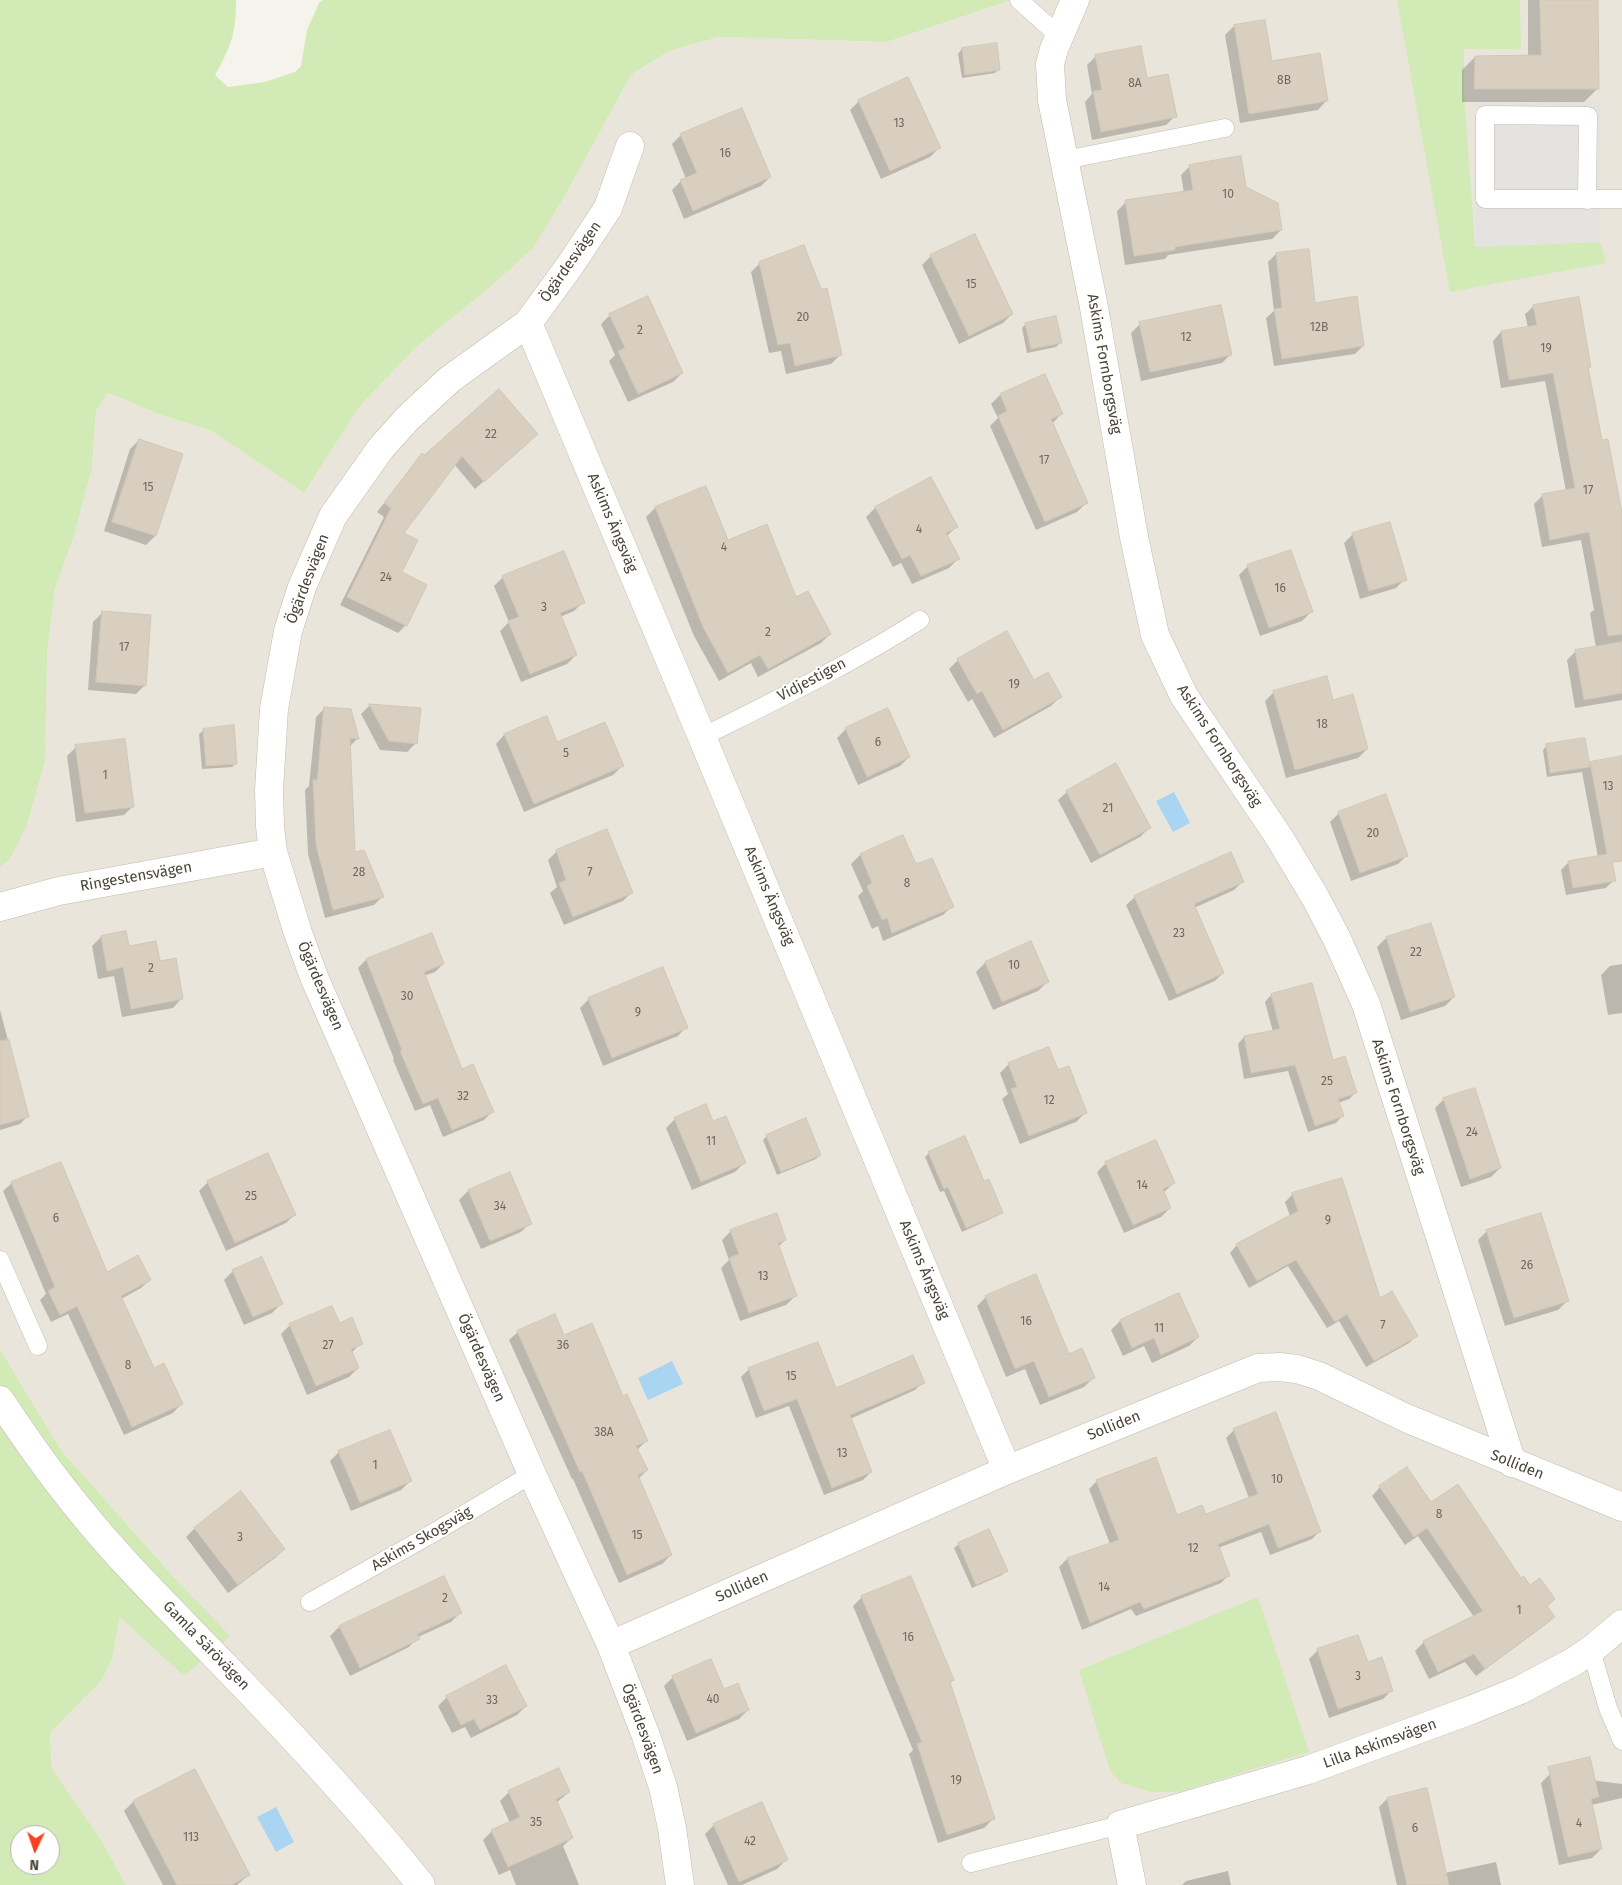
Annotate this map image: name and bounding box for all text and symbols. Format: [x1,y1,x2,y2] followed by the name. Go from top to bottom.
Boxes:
[1277,74,1291,88] house number: 8B
[1128,77,1142,91] house number: 8A
[893,117,905,131] house number: 13
[719,147,731,161] house number: 16
[1222,188,1234,202] house number: 10
[536,218,606,306] street label: Ögärdesvägen
[965,278,977,292] house number: 15
[1083,292,1125,436] street label: Askims Fornborgsväg
[797,311,809,325] house number: 20
[1310,321,1328,335] house number: 12B
[637,324,643,338] house number: 2
[1180,331,1192,345] house number: 12
[1540,342,1552,356] house number: 19
[485,428,497,442] house number: 22
[1039,454,1049,468] house number: 17
[583,471,641,575] street label: Askims Ängsväg
[142,481,154,495] house number: 15
[1583,484,1593,498] house number: 17
[916,523,922,537] house number: 4
[283,531,333,627] street label: Ögärdesvägen
[721,541,727,555] house number: 4
[380,571,392,585] house number: 24
[1274,582,1286,596] house number: 16
[541,601,547,615] house number: 3
[765,626,771,640] house number: 2
[119,641,129,655] house number: 17
[775,654,849,706] street label: Vidjestigen
[1008,678,1020,692] house number: 19
[1173,681,1265,811] street label: Askims Fornborgsväg
[1316,718,1328,732] house number: 18
[875,736,881,750] house number: 6
[563,747,569,761] house number: 5
[102,769,108,783] house number: 1
[1602,780,1614,794] house number: 13
[1103,802,1113,816] house number: 21
[1367,827,1379,841] house number: 20
[740,844,798,948] street label: Askims Ängsväg
[79,858,193,896] street label: Ringestensvägen
[353,866,365,880] house number: 28
[587,866,593,880] house number: 7
[904,877,910,891] house number: 8
[1173,927,1185,941] house number: 23
[293,939,347,1033] street label: Ögärdesvägen
[1410,946,1422,960] house number: 22
[1008,959,1020,973] house number: 10
[148,962,154,976] house number: 2
[401,990,413,1004] house number: 30
[635,1006,641,1020] house number: 9
[1367,1037,1429,1177] street label: Askims Fornborgsväg
[1321,1075,1333,1089] house number: 25
[457,1090,469,1104] house number: 32
[1043,1094,1055,1108] house number: 12
[1466,1126,1478,1140] house number: 24
[706,1135,716,1149] house number: 11
[1136,1179,1148,1193] house number: 14
[245,1190,257,1204] house number: 25
[494,1200,506,1214] house number: 34
[53,1212,59,1226] house number: 6
[1325,1214,1331,1228] house number: 9
[895,1218,953,1322] street label: Askims Ängsväg
[1521,1259,1533,1273] house number: 26
[757,1270,769,1284] house number: 13
[453,1311,509,1405] street label: Ögärdesvägen
[1020,1315,1032,1329] house number: 16
[1380,1319,1386,1333] house number: 7
[1154,1322,1164,1336] house number: 11
[322,1339,334,1353] house number: 27
[557,1339,569,1353] house number: 36
[125,1359,131,1373] house number: 8
[785,1370,797,1384] house number: 15
[1085,1407,1143,1445] street label: Solliden
[594,1426,614,1440] house number: 38A
[1488,1446,1546,1484] street label: Solliden
[836,1447,848,1461] house number: 13
[372,1459,378,1473] house number: 1
[1271,1473,1283,1487] house number: 10
[368,1503,476,1575] street label: Askims Skogsväg
[1436,1508,1442,1522] house number: 8
[631,1529,643,1543] house number: 15
[237,1531,243,1545] house number: 3
[1187,1542,1199,1556] house number: 12
[713,1567,771,1607] street label: Solliden
[1098,1581,1110,1595] house number: 14
[442,1592,448,1606] house number: 2
[159,1598,253,1694] street label: Gamla Särövägen
[1516,1604,1522,1618] house number: 1
[902,1631,914,1645] house number: 16
[1355,1670,1361,1684] house number: 3
[617,1681,667,1777] street label: Ögärdesvägen
[706,1693,720,1707] house number: 40
[486,1694,498,1708] house number: 33
[1321,1715,1439,1773] street label: Lilla Askimsvägen
[950,1774,962,1788] house number: 19
[530,1816,542,1830] house number: 35
[1576,1817,1582,1831] house number: 4
[1412,1822,1418,1836] house number: 6
[10,1825,60,1875] north arrow
[183,1831,199,1845] house number: 113
[744,1835,756,1849] house number: 42
[29,1856,39,1873] text: N

